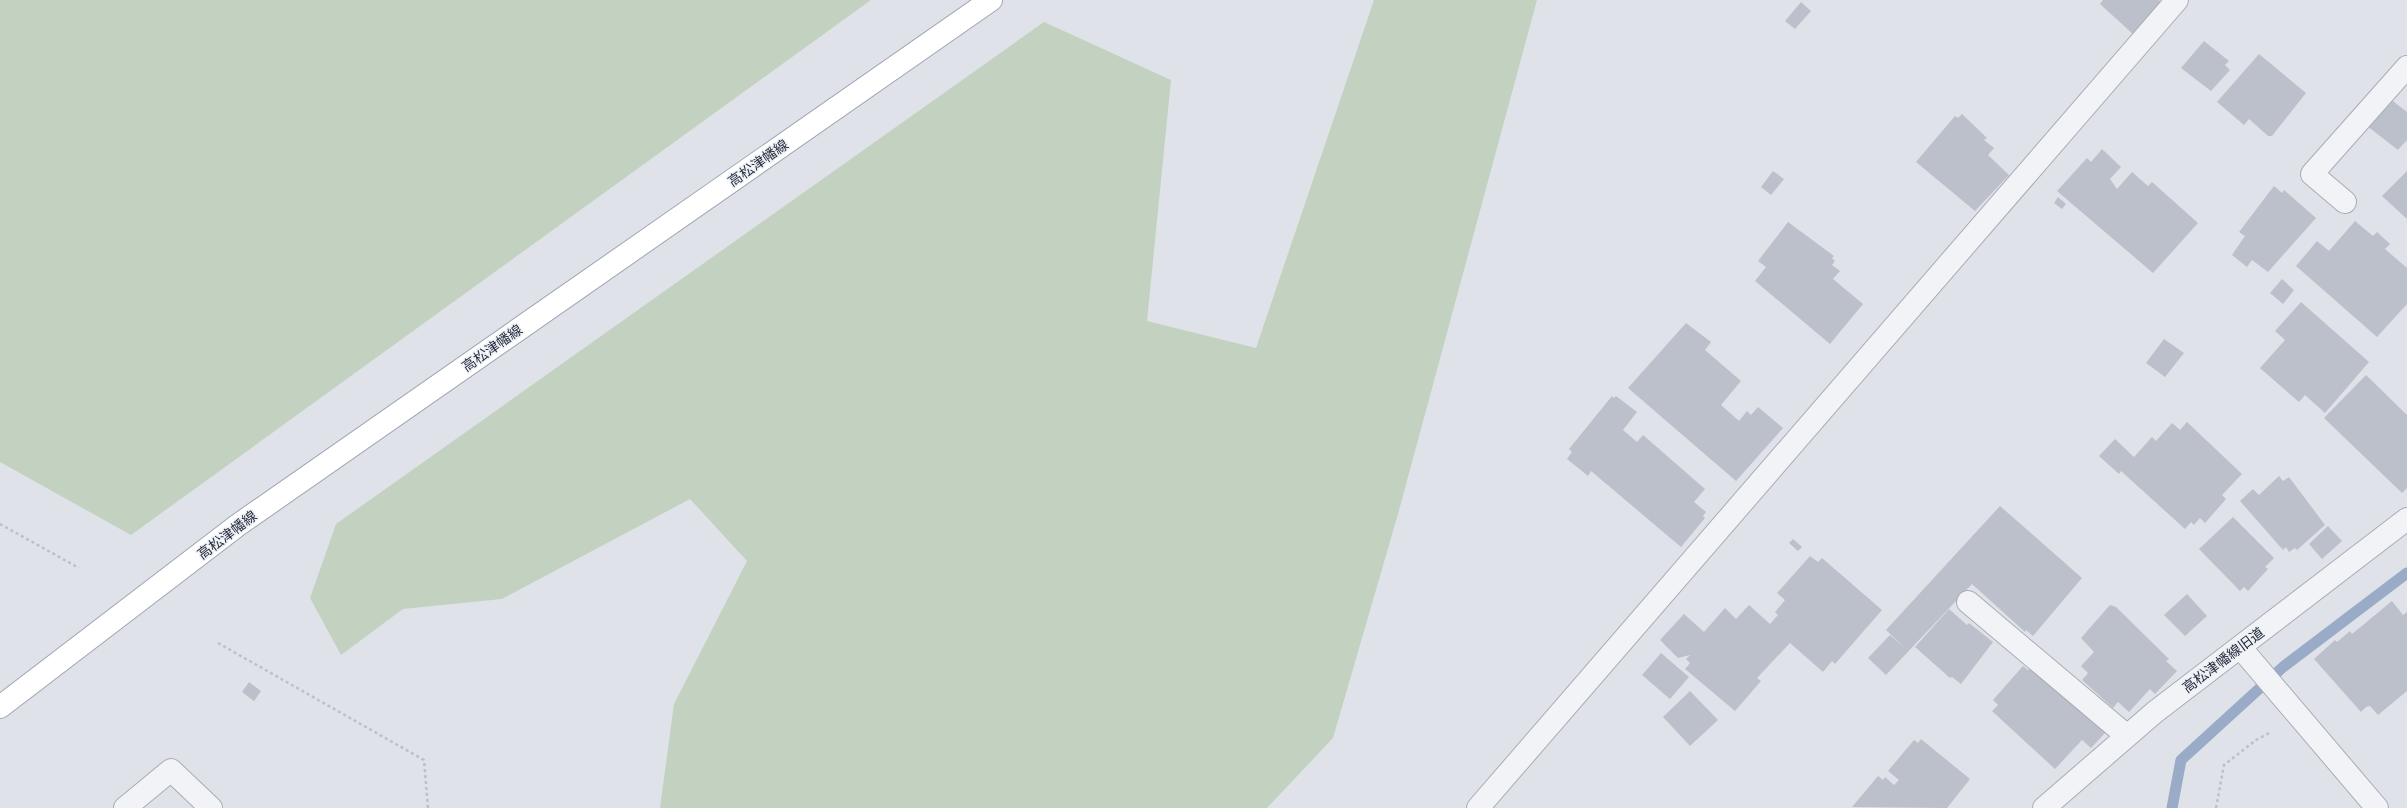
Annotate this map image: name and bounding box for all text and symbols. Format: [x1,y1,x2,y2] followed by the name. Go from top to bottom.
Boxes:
[724,136,792,190] street label: 高松津幡線
[458,321,526,375] street label: 高松津幡線
[194,507,260,563] street label: 高松津幡線
[2178,623,2268,697] street label: 高松津幡線旧道

